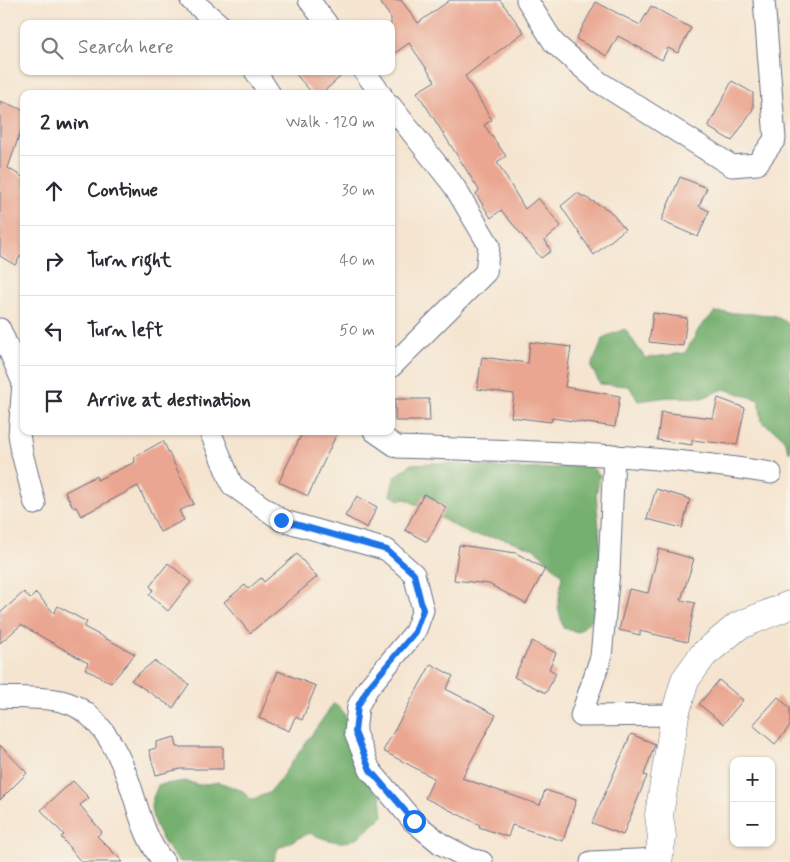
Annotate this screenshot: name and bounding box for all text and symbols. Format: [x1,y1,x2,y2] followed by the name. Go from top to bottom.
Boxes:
[20,20,395,75] search box
[38,34,66,62] icon: search
[78,35,174,60] text: Search here
[40,109,89,137] text: 2 min
[286,112,375,133] text: Walk · 120 m
[40,177,68,205] icon: ahead
[87,178,158,203] text: Continue
[342,180,375,201] text: 30 m
[40,247,68,275] icon: right
[87,248,171,273] text: Turn right
[339,250,375,271] text: 40 m
[40,317,68,345] icon: left
[87,318,163,343] text: Turn left
[339,320,375,341] text: 50 m
[40,387,68,415] icon: arrive
[87,388,251,413] text: Arrive at destination
[270,509,293,532] route end
[730,757,775,847] map controls
[730,757,775,802] button: +
[730,802,775,847] button: −
[403,810,426,833] route start

